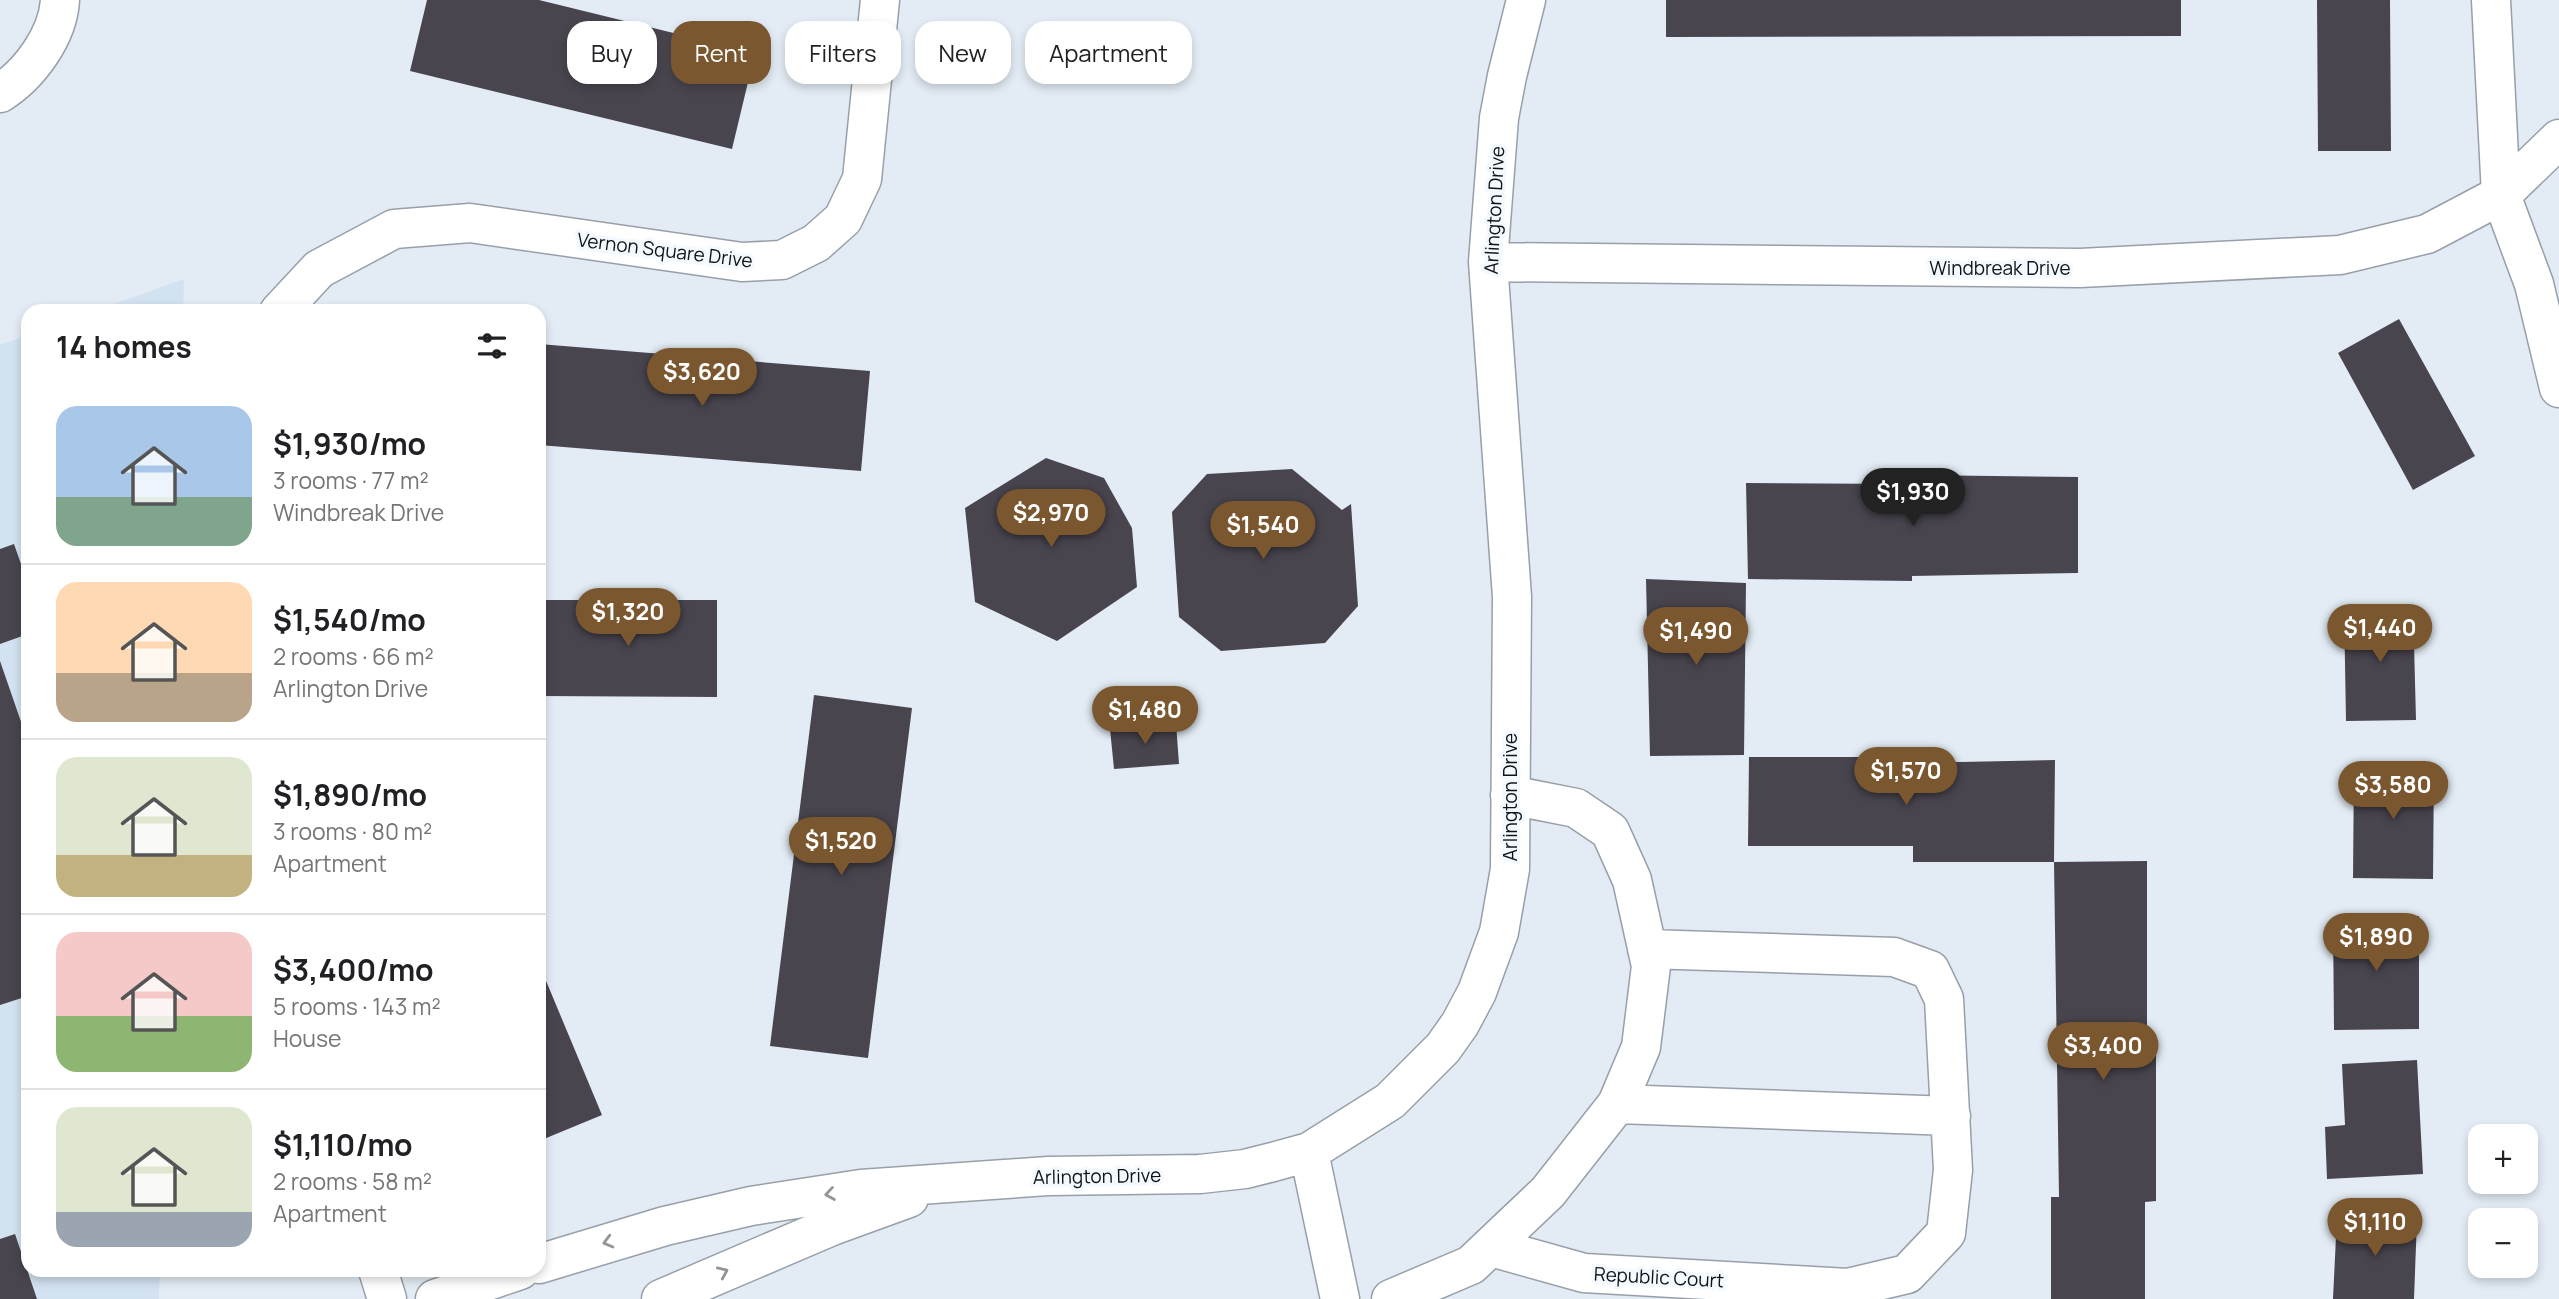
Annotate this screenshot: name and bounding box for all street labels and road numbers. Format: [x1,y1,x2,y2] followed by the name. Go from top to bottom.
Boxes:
[1478,145,1510,275] street label: Arlington Drive
[576,226,754,274] street label: Vernon Square Drive
[1929,255,2071,281] street label: Windbreak Drive
[1497,733,1523,861] street label: Arlington Drive
[1033,1162,1161,1190] street label: Arlington Drive
[1593,1261,1725,1293] street label: Republic Court

